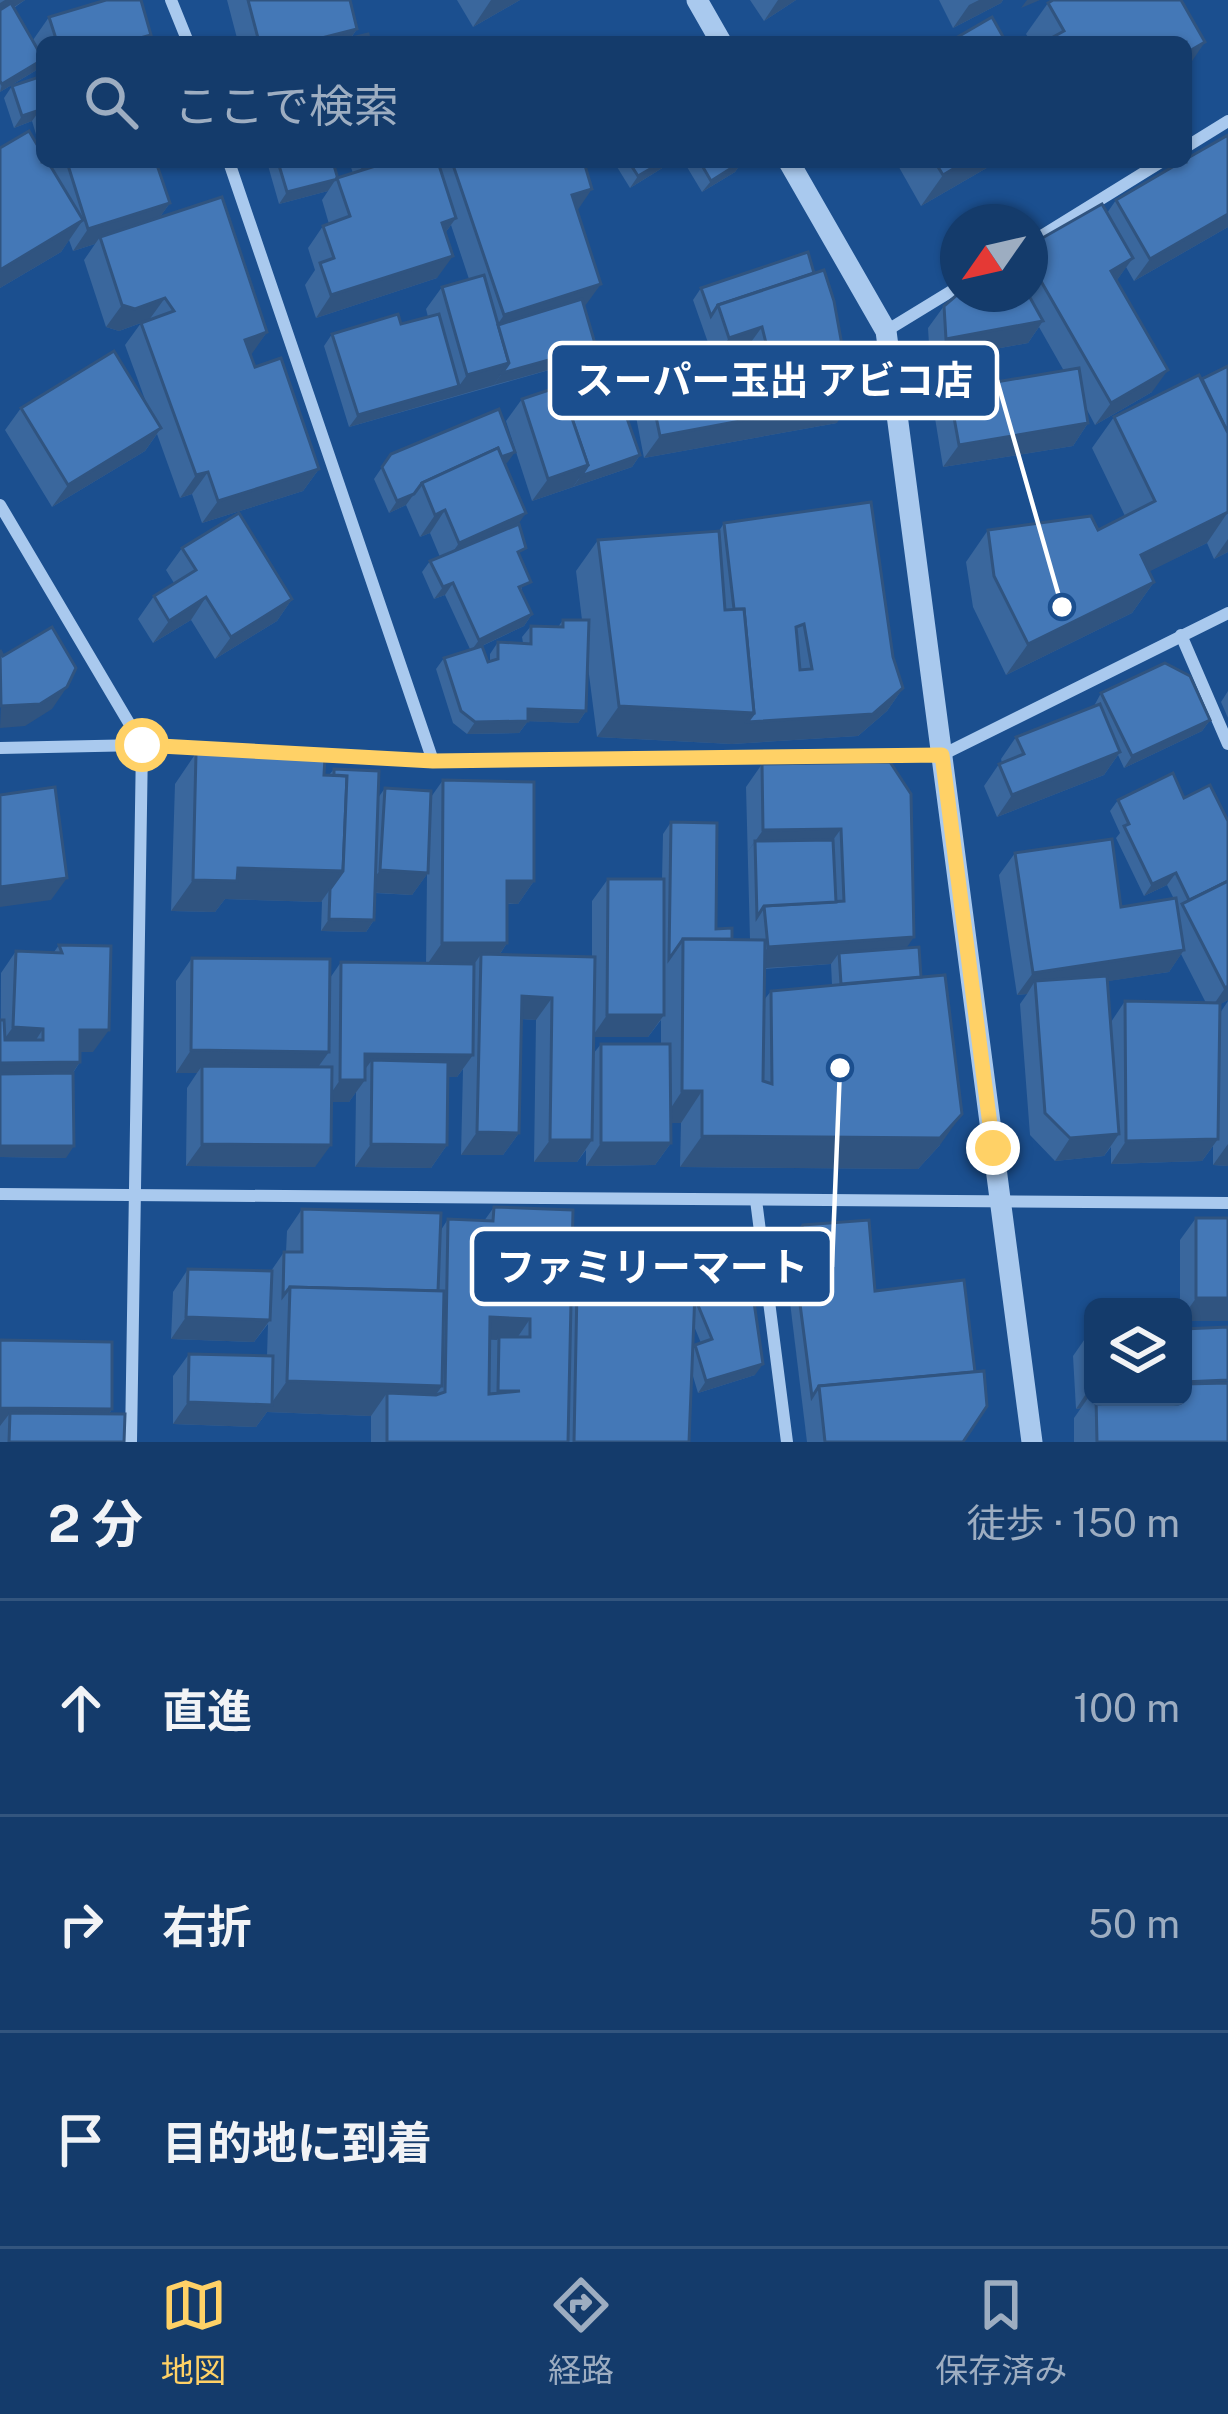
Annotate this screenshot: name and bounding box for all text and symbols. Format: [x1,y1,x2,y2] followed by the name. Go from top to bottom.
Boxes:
[36,36,1192,168] search box
[78,69,144,135] icon: search
[174,79,399,132] text: ここで検索
[940,204,1048,312] north arrow
[550,343,997,418] callout: スーパー玉出 アビコ店
[575,357,973,403] text: スーパー玉出 アビコ店
[115,718,169,772] route start
[966,1121,1020,1175] route end
[472,1229,832,1304] callout: ファミリーマート
[496,1244,808,1290] text: ファミリーマート
[1084,1298,1192,1406] map controls
[1084,1298,1192,1406] button: layers
[48,1494,143,1553] text: 2 分
[966,1500,1180,1546] text: 徒歩 · 150 m
[48,1675,114,1741] icon: ahead
[162,1684,252,1737] text: 直進
[1073,1685,1180,1731] text: 100 m
[48,1891,114,1957] icon: right
[162,1900,252,1953] text: 右折
[1088,1901,1180,1947] text: 50 m
[48,2107,114,2173] icon: arrive
[162,2116,432,2169] text: 目的地に到着
[161,2272,227,2392] tab: 地図
[548,2272,614,2392] tab: 経路
[935,2272,1067,2392] tab: 保存済み

